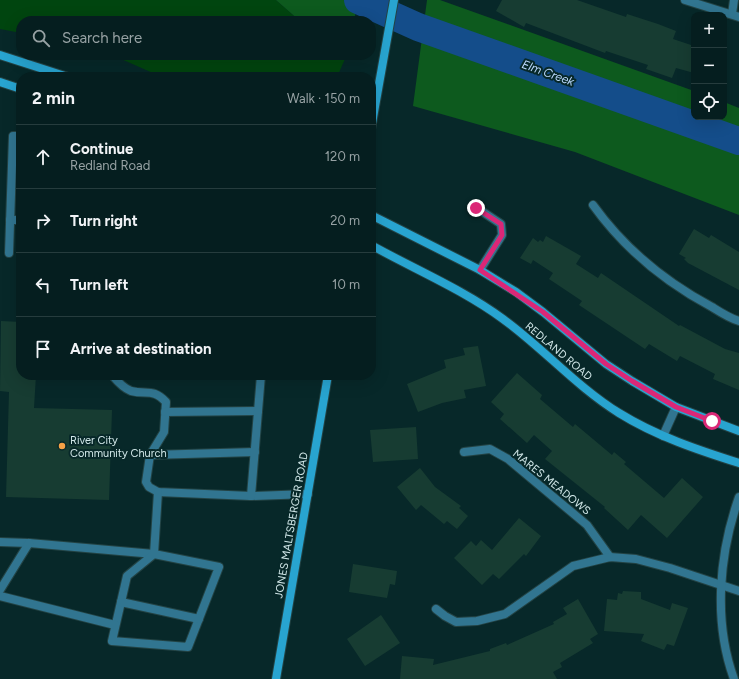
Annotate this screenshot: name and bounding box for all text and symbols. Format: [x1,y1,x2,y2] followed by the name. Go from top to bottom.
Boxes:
[691,12,727,120] map controls
[691,12,727,48] button: +
[16,16,376,60] search box
[30,27,52,49] icon: search
[62,29,142,47] text: Search here
[691,48,727,84] button: −
[520,57,577,89] water label: Elm Creek
[691,84,727,120] button: locate
[32,88,75,108] text: 2 min
[287,91,360,106] text: Walk · 150 m
[70,140,133,158] text: Continue
[32,146,54,168] icon: ahead
[325,149,360,164] text: 120 m
[70,158,150,173] text: Redland Road
[467,199,485,217] route end
[32,210,54,232] icon: right
[70,212,138,230] text: Turn right
[330,213,360,228] text: 20 m
[32,274,54,296] icon: left
[70,276,128,294] text: Turn left
[332,277,360,292] text: 10 m
[523,320,595,383] street label: REDLAND ROAD
[32,338,54,360] icon: arrive
[70,340,211,358] text: Arrive at destination
[703,412,721,430] route start
[70,434,167,460] place label: River City Community Church
[57,441,67,451] marker: River City Community Church
[510,447,593,518] street label: MARES MEADOWS
[272,451,311,599] street label: JONES MALTSBERGER ROAD

